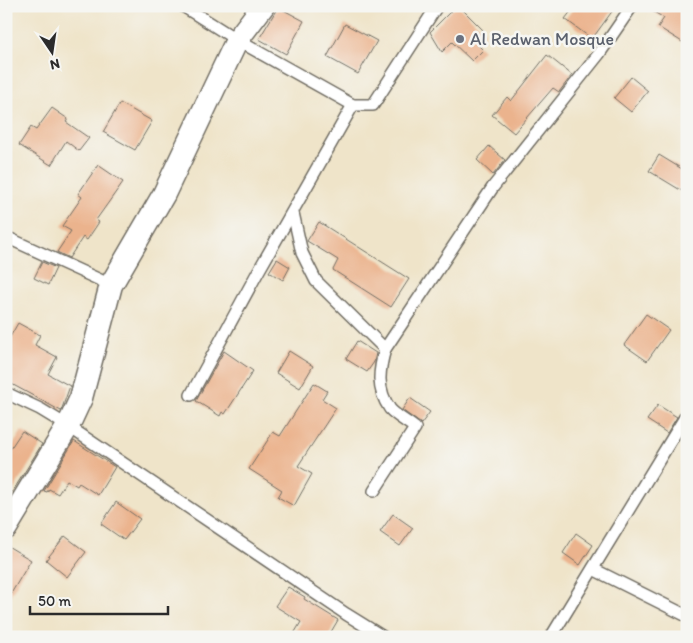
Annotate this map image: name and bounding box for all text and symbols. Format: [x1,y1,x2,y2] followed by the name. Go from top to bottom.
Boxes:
[28,28,78,78] north arrow
[470,28,614,50] place label: Al Redwan Mosque
[454,33,466,45] marker: Al Redwan Mosque
[48,55,61,74] text: N
[30,583,168,615] scale bar
[38,592,71,610] text: 50 m

